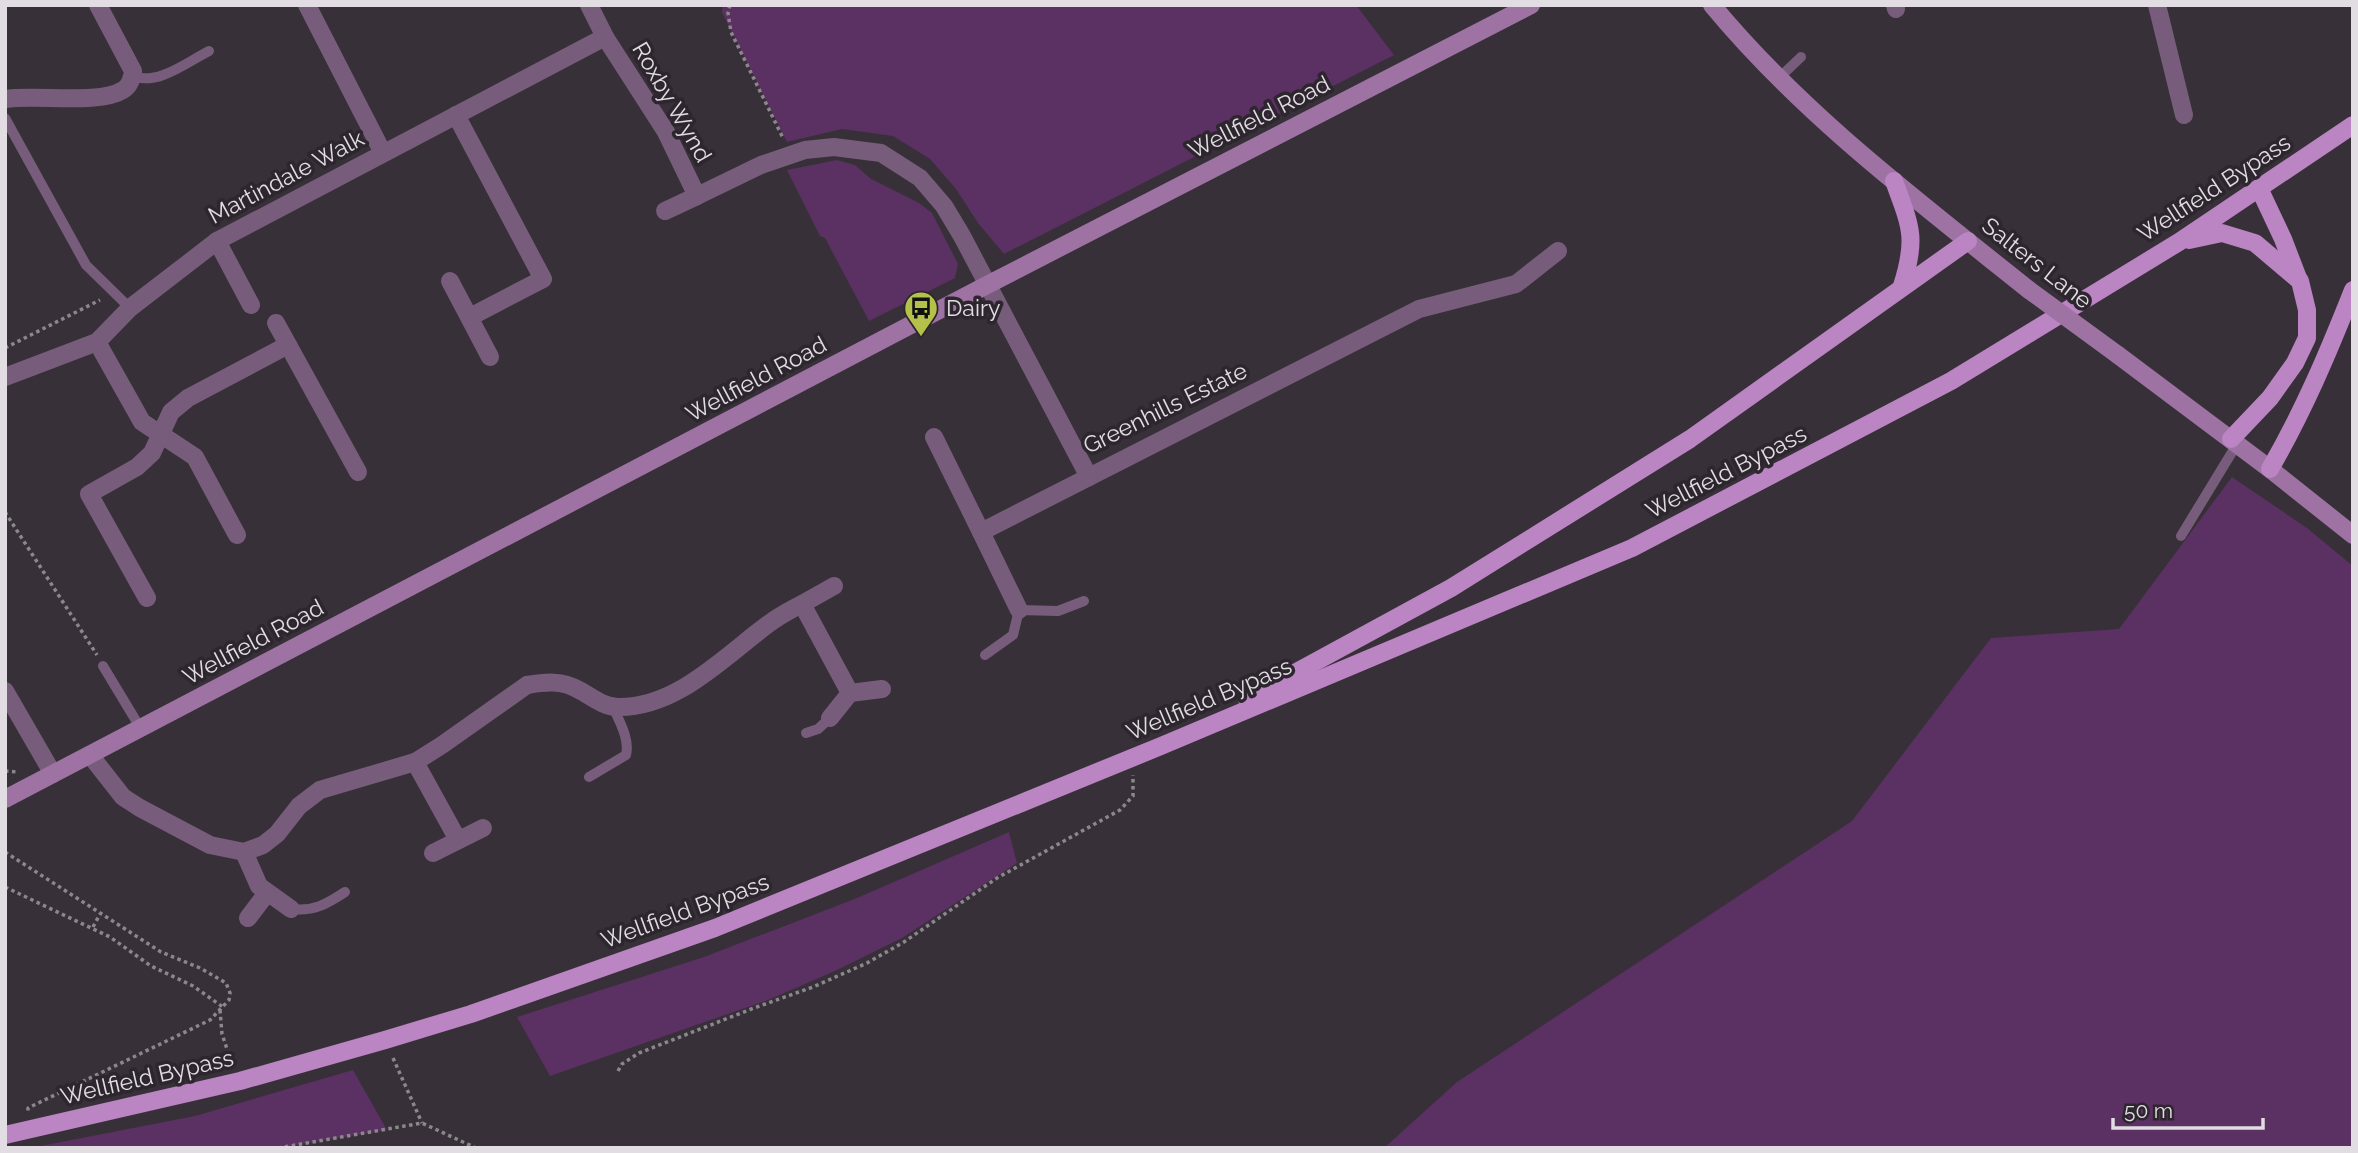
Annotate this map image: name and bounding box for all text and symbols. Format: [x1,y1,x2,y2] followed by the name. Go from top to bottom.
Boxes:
[627,37,718,167] street label: Roxby Wynd
[1183,69,1334,164] street label: Wellfield Road
[203,124,368,229] street label: Martindale Walk
[2132,128,2295,247] street label: Wellfield Bypass
[1977,211,2097,314] street label: Salters Lane
[902,289,940,338] bus stop icon: Dairy
[946,294,1000,321] place label: Dairy
[681,330,831,427] street label: Wellfield Road
[1079,356,1251,459] street label: Greenhills Estate
[1641,419,1811,524] street label: Wellfield Bypass
[178,593,328,690] street label: Wellfield Road
[1122,652,1295,745] street label: Wellfield Bypass
[597,868,772,953] street label: Wellfield Bypass
[58,1043,236,1110] street label: Wellfield Bypass
[2113,1086,2264,1130] scale bar
[2124,1098,2173,1123] text: 50 m

